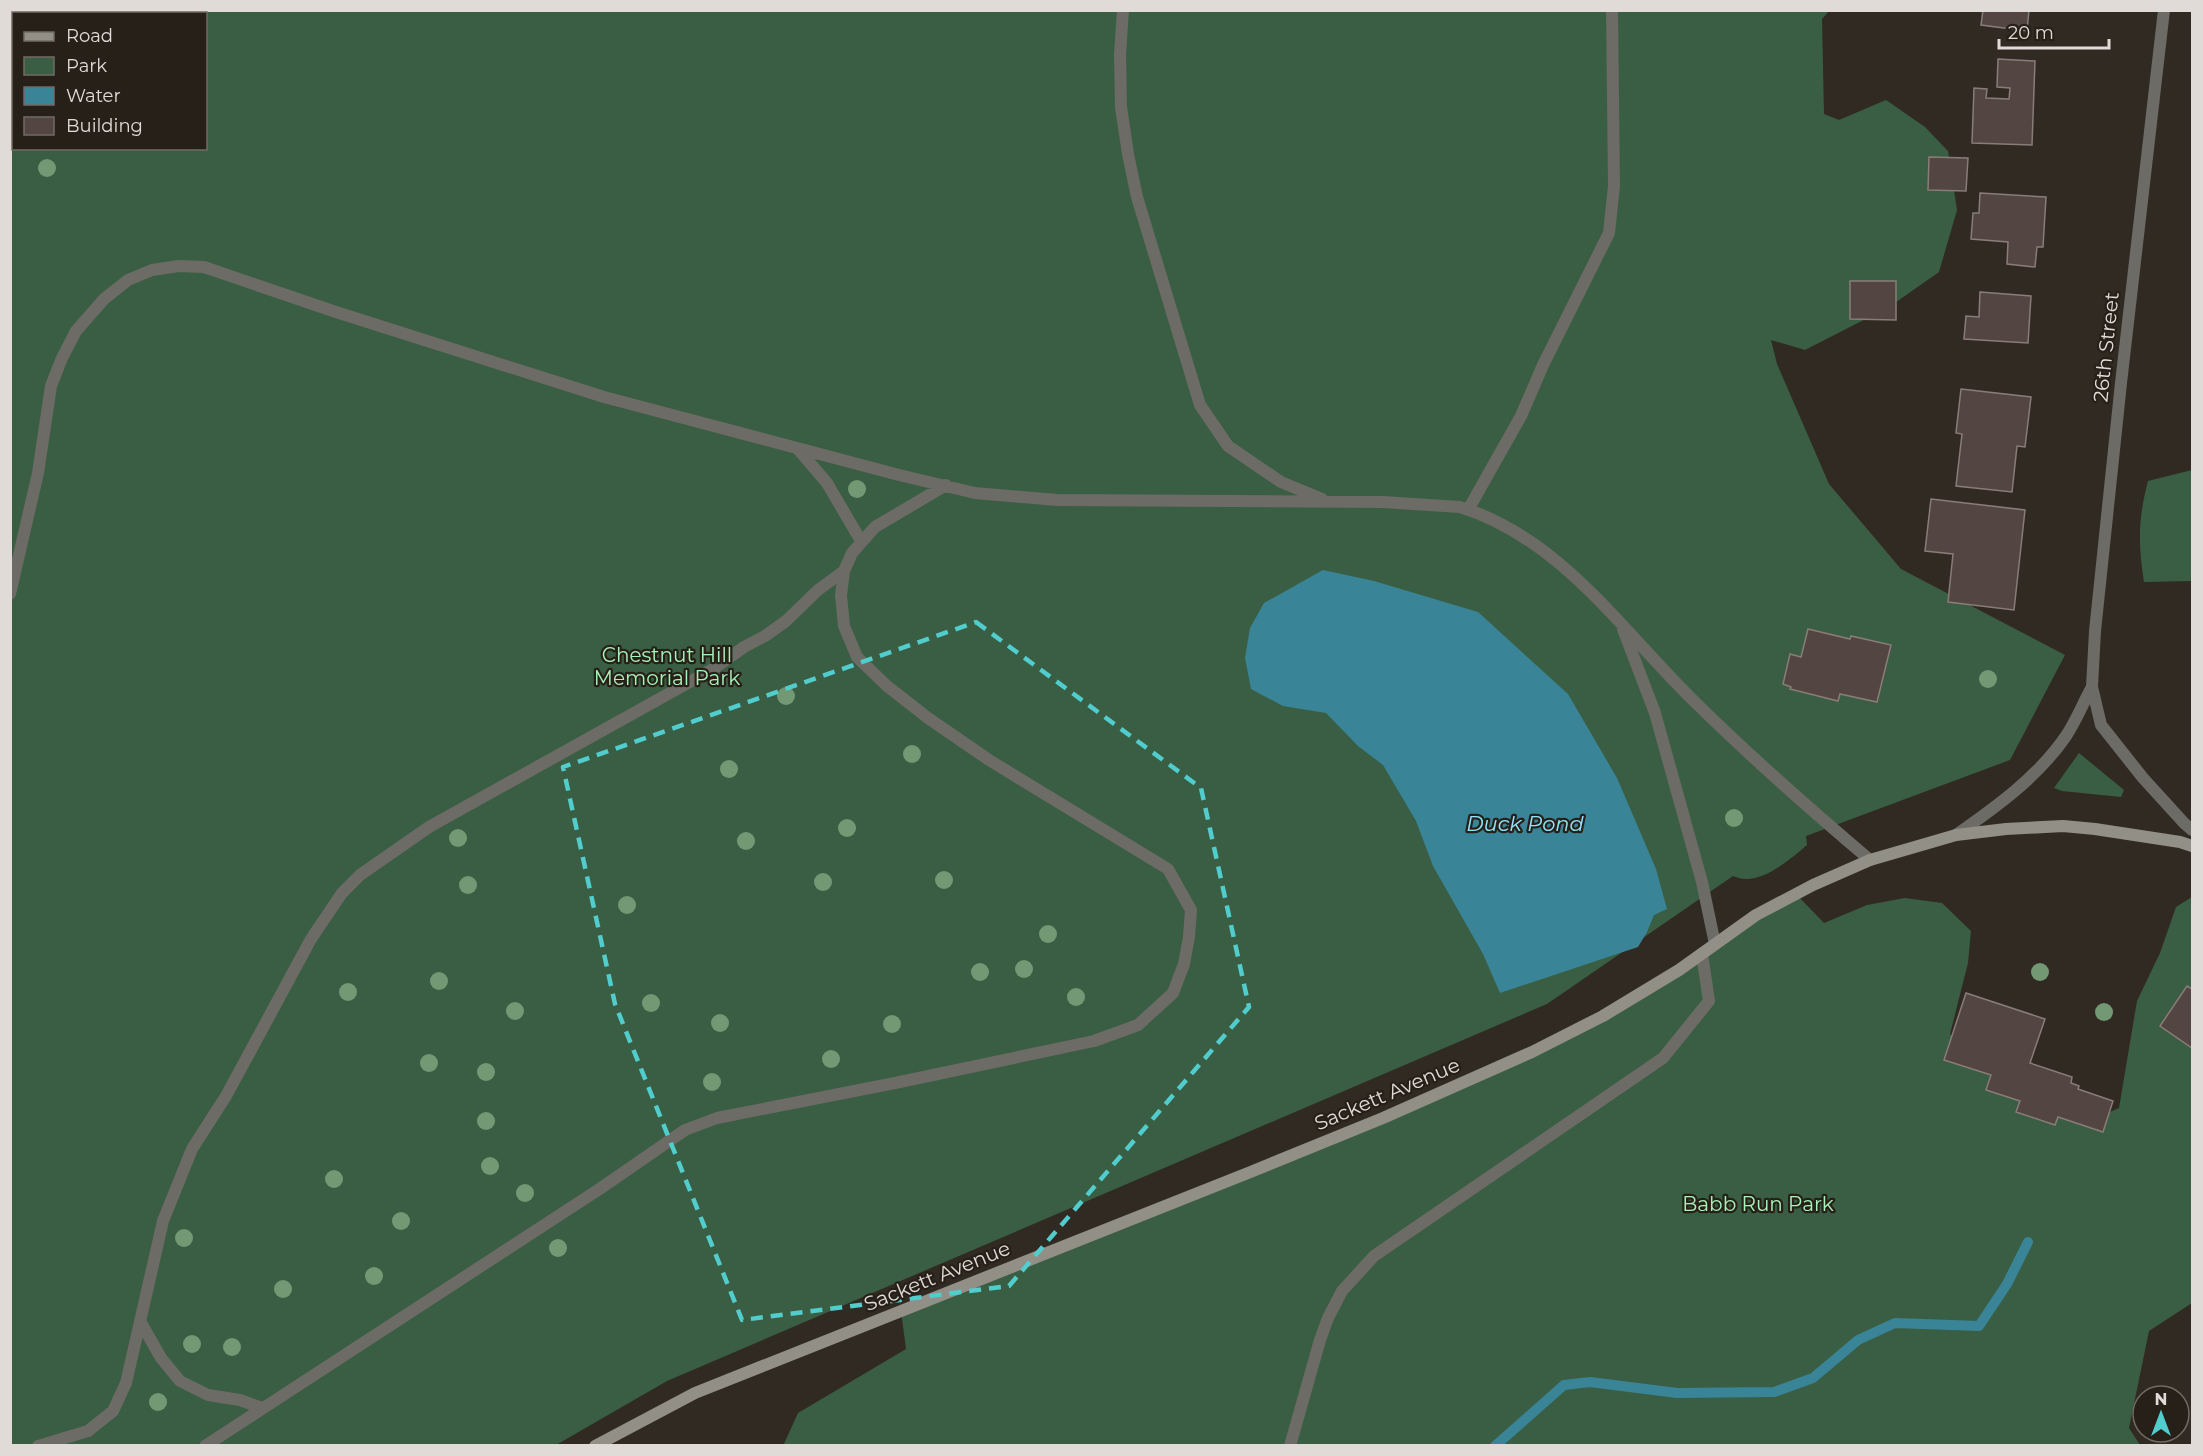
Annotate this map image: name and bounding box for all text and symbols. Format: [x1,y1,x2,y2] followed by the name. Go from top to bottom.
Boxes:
[12,12,207,150] legend
[1999,12,2108,50] scale bar
[2008,22,2054,44] text: 20 m
[66,25,113,47] text: Road
[66,55,107,77] text: Park
[66,85,121,107] text: Water
[66,115,143,137] text: Building
[2088,291,2124,403] street label: 26th Street
[594,643,740,690] park label: Chestnut Hill Memorial Park
[1466,811,1585,836] water label: Duck Pond
[1311,1053,1463,1135] street label: Sackett Avenue
[1682,1192,1834,1216] park label: Babb Run Park
[860,1236,1014,1316] street label: Sackett Avenue
[2131,1384,2191,1444] north arrow
[2155,1390,2167,1409] text: N

